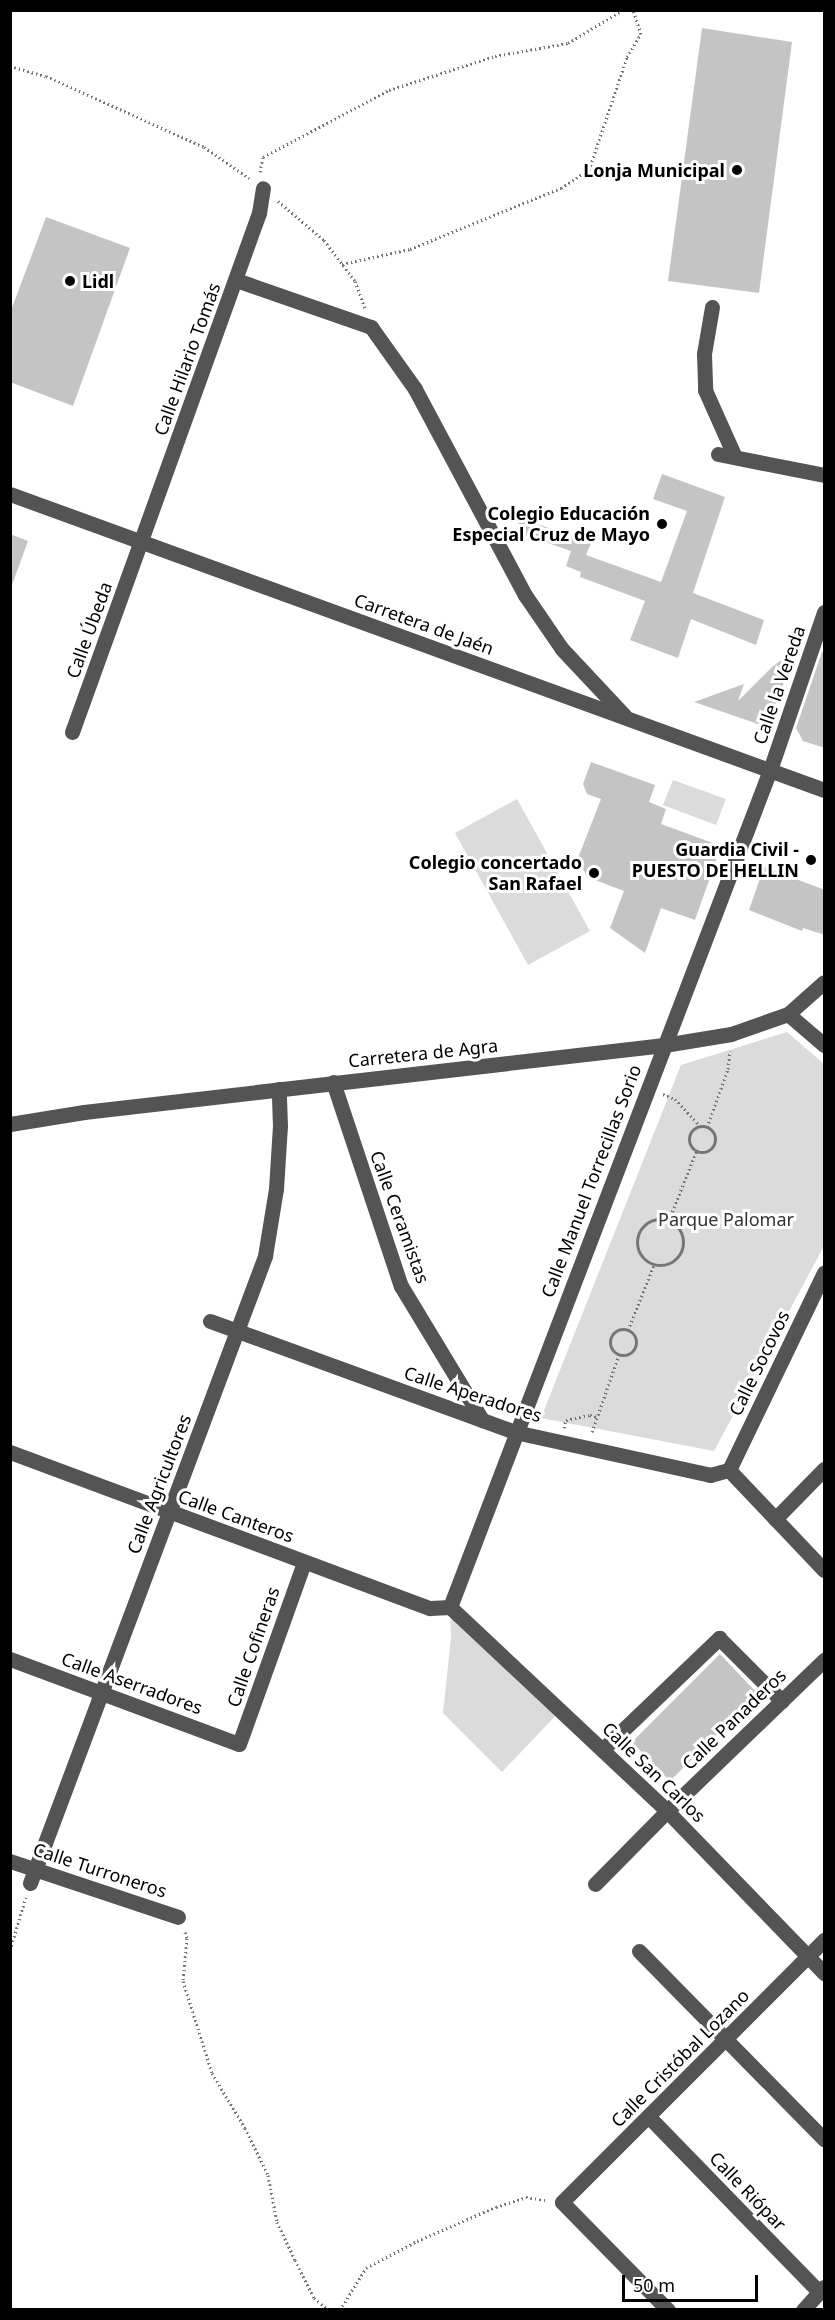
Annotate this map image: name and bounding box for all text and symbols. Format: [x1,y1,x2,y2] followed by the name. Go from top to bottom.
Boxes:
[583,159,725,181] place label: Lonja Municipal
[730,163,744,177] marker: Lonja Municipal
[82,270,114,292] place label: Lidl
[63,274,77,288] marker: Lidl
[149,280,225,438] street label: Calle Hilario Tomás
[452,503,650,546] place label: Colegio Educación Especial Cruz de Mayo
[655,517,669,531] marker: Colegio Educación Especial Cruz de Mayo
[62,579,116,681] street label: Calle Úbeda
[351,589,497,659] street label: Carretera de Jaén
[749,623,809,747] street label: Calle la Vereda
[632,839,799,882] place label: Guardia Civil - PUESTO DE HELLIN
[409,852,582,894] place label: Colegio concertado San Rafael
[804,853,818,867] marker: Guardia Civil - PUESTO DE HELLIN
[587,866,601,880] marker: Colegio concertado San Rafael
[347,1034,499,1072] street label: Carretera de Agra
[537,1061,645,1301] street label: Calle Manuel Torrecillas Sorio
[366,1148,434,1286] street label: Calle Ceramistas
[658,1208,794,1230] park label: Parque Palomar
[724,1307,794,1419] street label: Calle Socovos
[402,1362,544,1426] street label: Calle Aperadores
[122,1411,196,1557] street label: Calle Agricultores
[175,1485,297,1547] street label: Calle Canteros
[222,1584,284,1710] street label: Calle Cofineras
[59,1647,205,1719] street label: Calle Aserradores
[678,1664,790,1774] street label: Calle Panaderos
[598,1718,710,1826] street label: Calle San Carlos
[31,1838,169,1902] street label: Calle Turroneros
[607,1985,753,2131] street label: Calle Cristóbal Lozano
[705,2147,791,2235] street label: Calle Riópar
[625,2263,762,2301] scale bar
[633,2273,675,2297] text: 50 m

